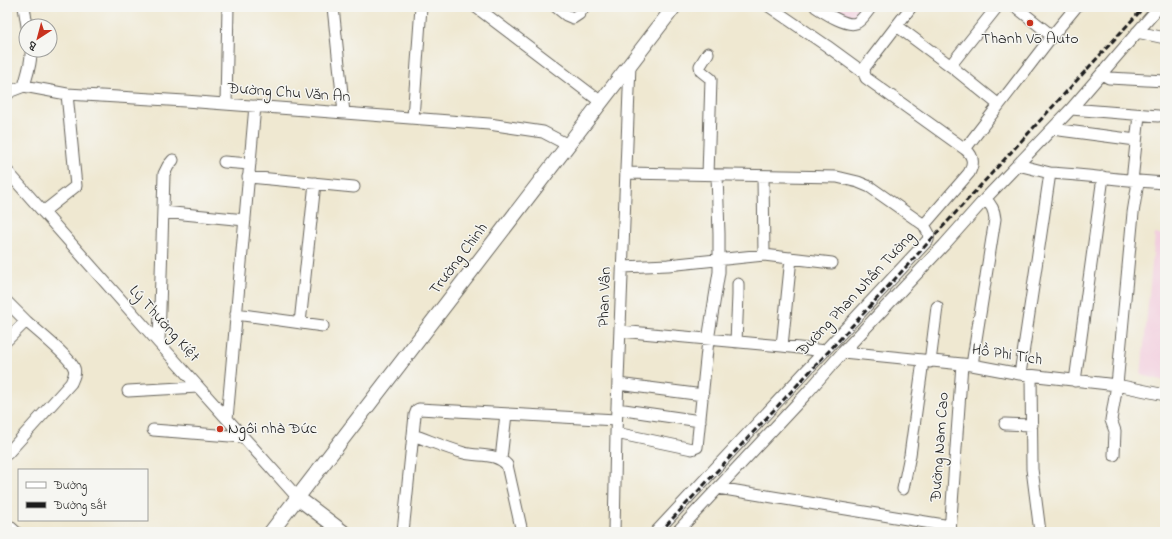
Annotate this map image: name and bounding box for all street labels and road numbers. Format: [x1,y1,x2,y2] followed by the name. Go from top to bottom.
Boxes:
[226,77,351,109] street label: Đường Chu Văn An
[424,218,494,300] street label: Trường Chinh
[791,226,921,363] street label: Đường Phan Nhân Tường
[592,266,618,328] street label: Phan Vân
[123,280,206,368] street label: Lý Thường Kiệt
[970,338,1044,372] street label: Hồ Phi Tích
[924,391,956,504] street label: Đường Nam Cao

